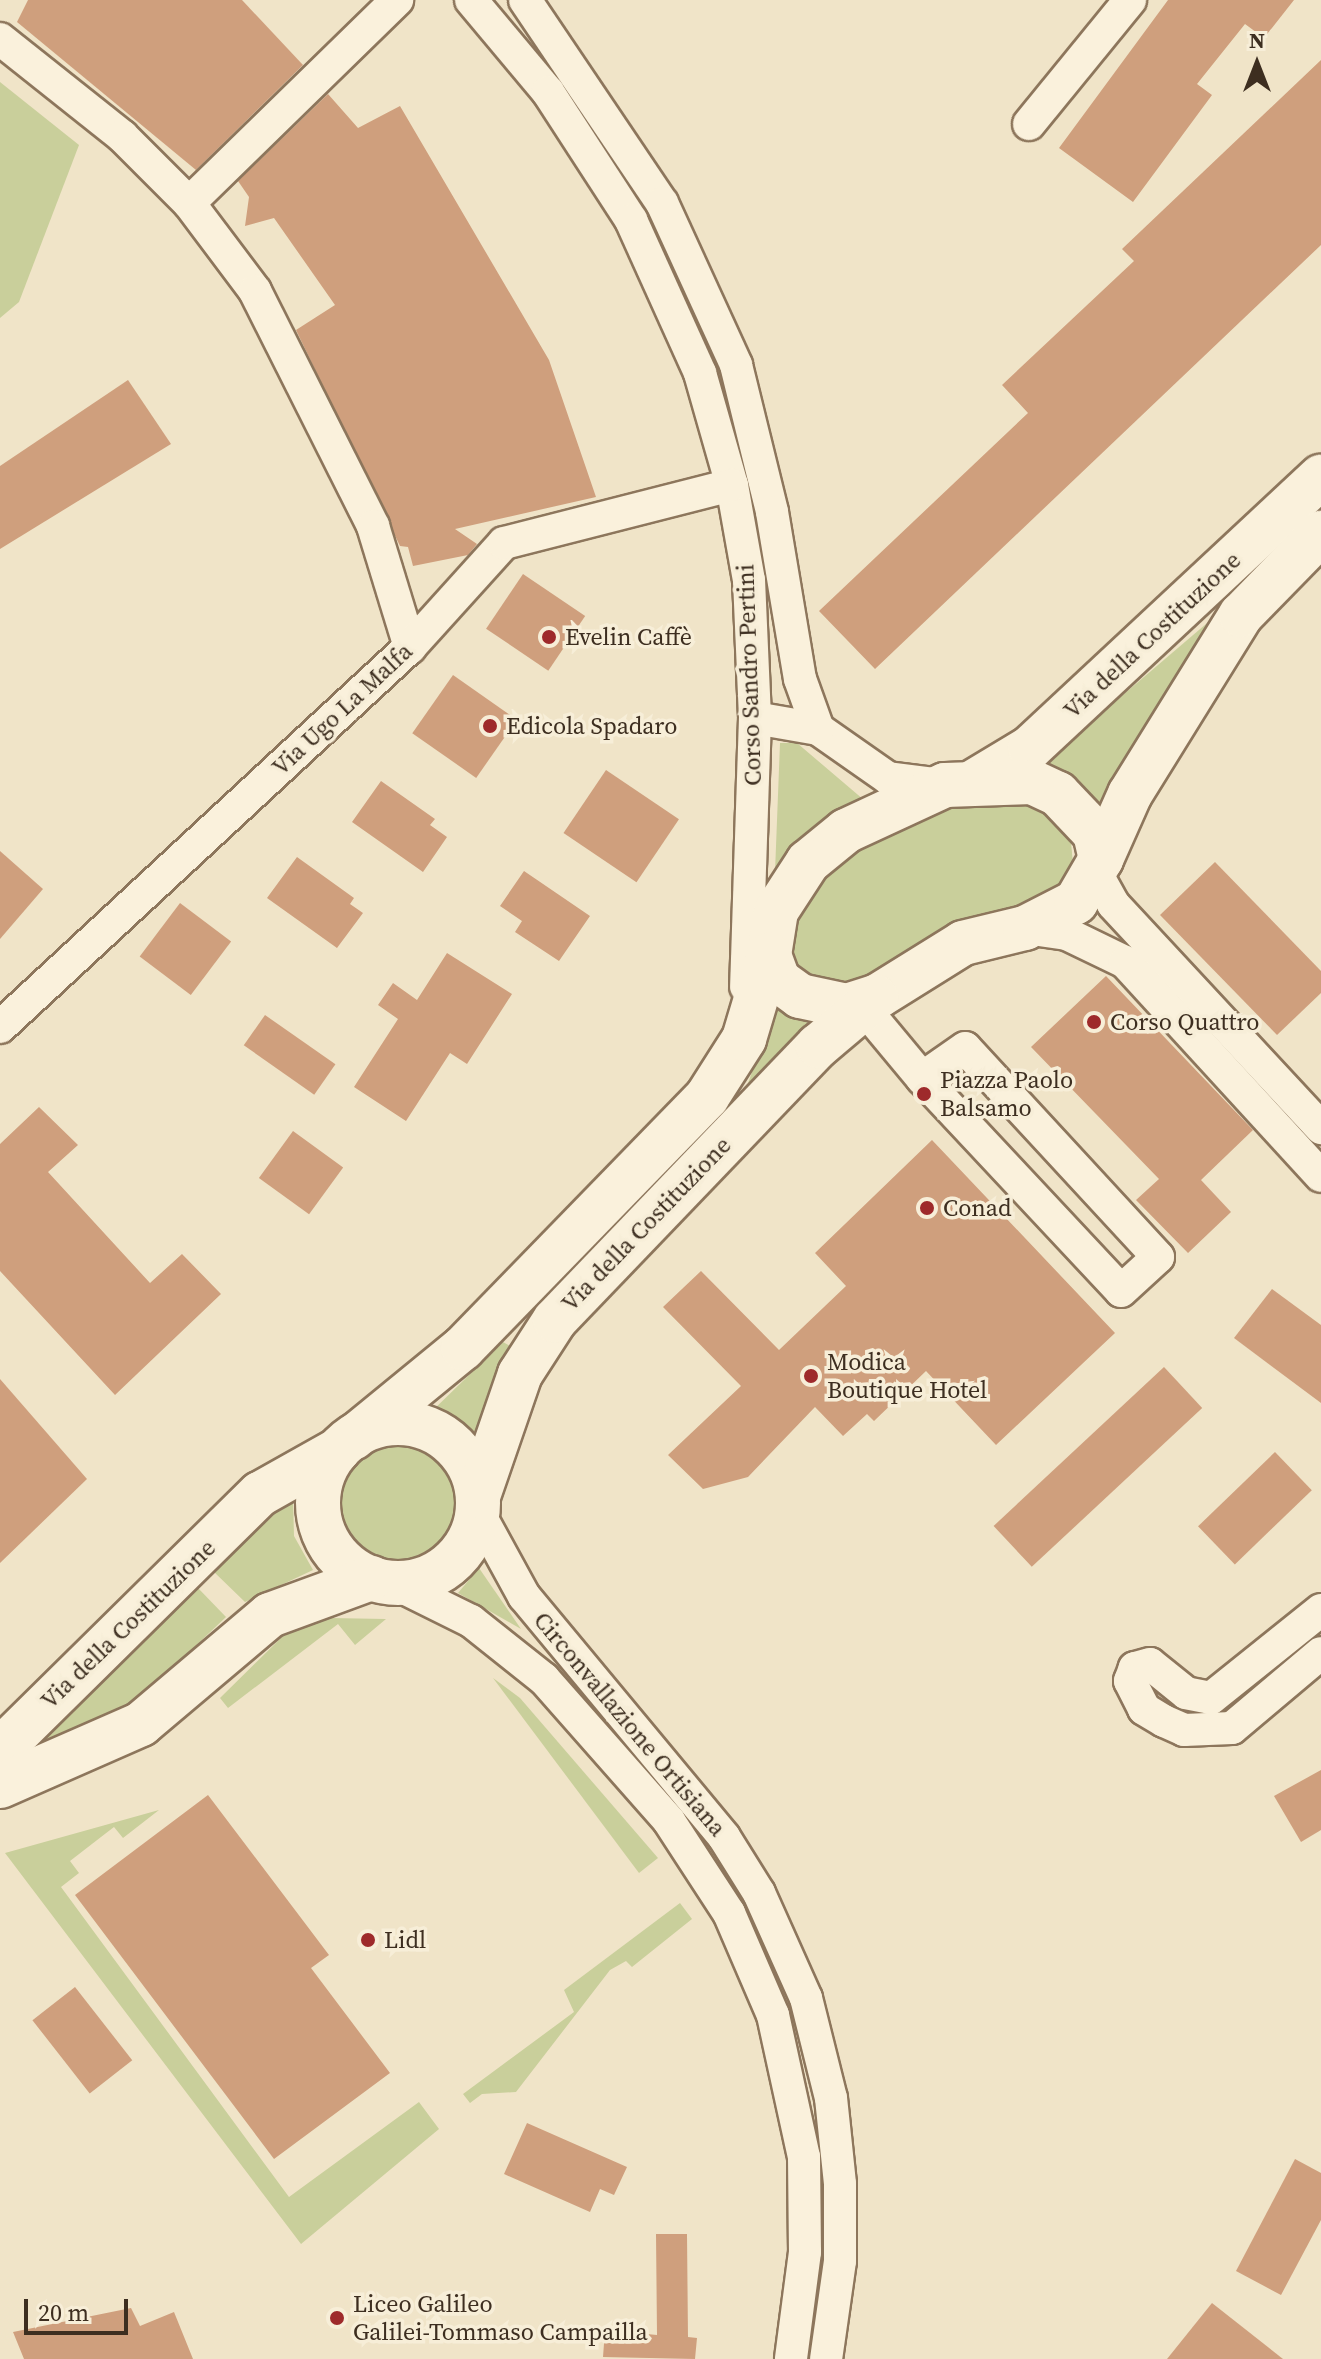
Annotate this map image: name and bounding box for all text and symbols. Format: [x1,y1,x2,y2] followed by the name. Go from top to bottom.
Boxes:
[1217,24,1297,104] north arrow
[1249,25,1265,55] text: N
[1058,546,1246,724] street label: Via della Costituzione
[731,564,767,786] street label: Corso Sandro Pertini
[565,623,692,651] place label: Evelin Caffè
[540,628,558,646] marker: Evelin Caffè
[266,637,418,781] street label: Via Ugo La Malfa
[506,712,677,740] place label: Edicola Spadaro
[481,717,499,735] marker: Edicola Spadaro
[1110,1008,1259,1036] place label: Corso Quattro
[1085,1013,1103,1031] marker: Corso Quattro
[940,1066,1073,1122] place label: Piazza Paolo Balsamo
[915,1085,933,1103] marker: Piazza Paolo Balsamo
[555,1131,737,1317] street label: Via della Costituzione
[943,1194,1012,1222] place label: Conad
[918,1199,936,1217] marker: Conad
[827,1348,987,1404] place label: Modica Boutique Hotel
[802,1367,820,1385] marker: Modica Boutique Hotel
[35,1533,221,1715] street label: Via della Costituzione
[528,1606,732,1842] street label: Circonvallazione Ortisiana
[384,1926,426,1954] place label: Lidl
[359,1931,377,1949] marker: Lidl
[28,2283,132,2333] scale bar
[353,2290,648,2346] place label: Liceo Galileo Galilei-Tommaso Campailla
[38,2296,89,2329] text: 20 m
[328,2309,346,2327] marker: Liceo Galileo Galilei-Tommaso Campailla

